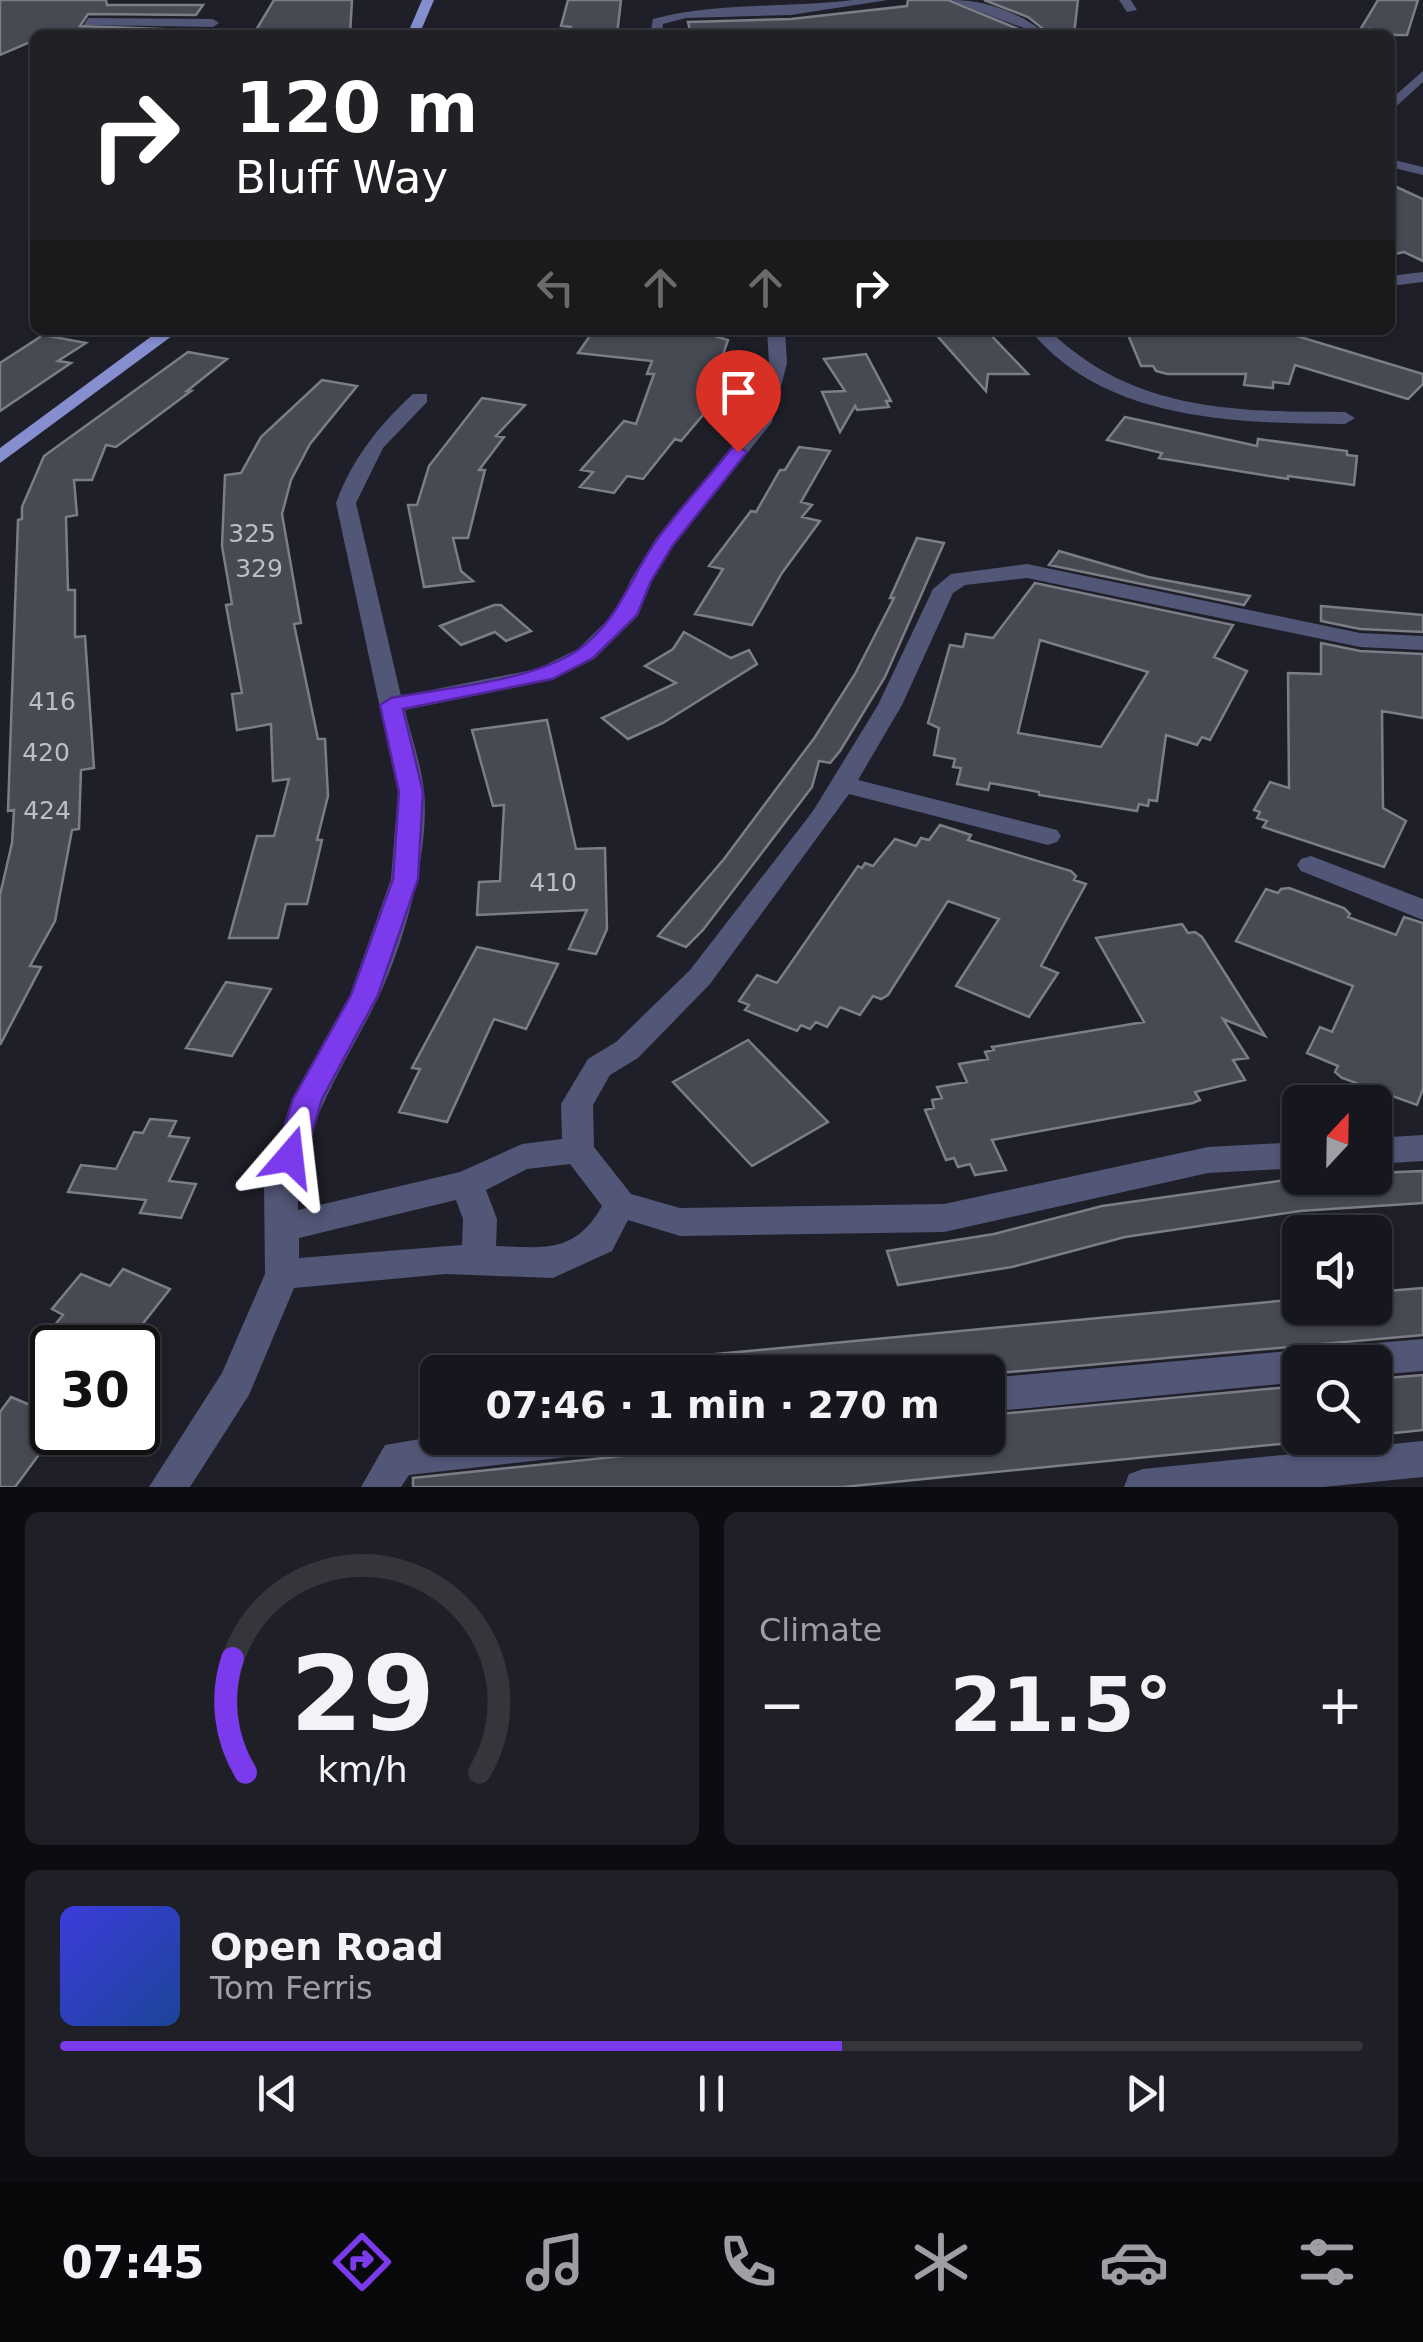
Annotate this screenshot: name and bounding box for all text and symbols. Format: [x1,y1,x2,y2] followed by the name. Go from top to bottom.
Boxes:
[235,67,478,149] text: 120 m
[70,70,200,200] icon: right
[235,151,448,204] text: Bluff Way
[528,260,583,315] icon: left
[633,260,688,315] icon: ahead
[738,260,793,315] icon: ahead
[843,260,898,315] icon: right
[696,350,781,453] pin
[711,365,766,420] icon: arrive
[228,519,276,548] house number: 325
[235,554,283,583] house number: 329
[28,687,76,716] house number: 416
[22,738,70,767] house number: 420
[23,796,71,825] house number: 424
[529,868,577,897] house number: 410
[1282,1085,1392,1195] north arrow
[1282,1085,1392,1455] map controls
[238,1105,342,1209] position arrow
[1282,1215,1392,1325] button: sound
[30,1325,160,1455] speed limit sign: 30
[1282,1345,1392,1455] button: search
[485,1383,940,1427] text: 07:46 · 1 min · 270 m
[759,1611,882,1649] text: Climate
[290,1633,434,1755] text: 29
[950,1661,1172,1749] text: 21.5°
[759,1673,805,1737] text: −
[1317,1673,1363,1737] text: +
[317,1749,407,1790] text: km/h
[210,1925,444,1969] text: Open Road
[210,1969,373,2007] text: Tom Ferris
[250,2066,305,2121] icon: previous
[684,2066,739,2121] icon: pause
[1118,2066,1173,2121] icon: next
[327,2227,397,2297] icon: directions
[520,2227,590,2297] icon: music
[713,2227,783,2297] icon: phone
[906,2227,976,2297] icon: climate
[1099,2227,1169,2297] icon: car
[1292,2227,1362,2297] icon: filters
[61,2236,205,2289] text: 07:45

